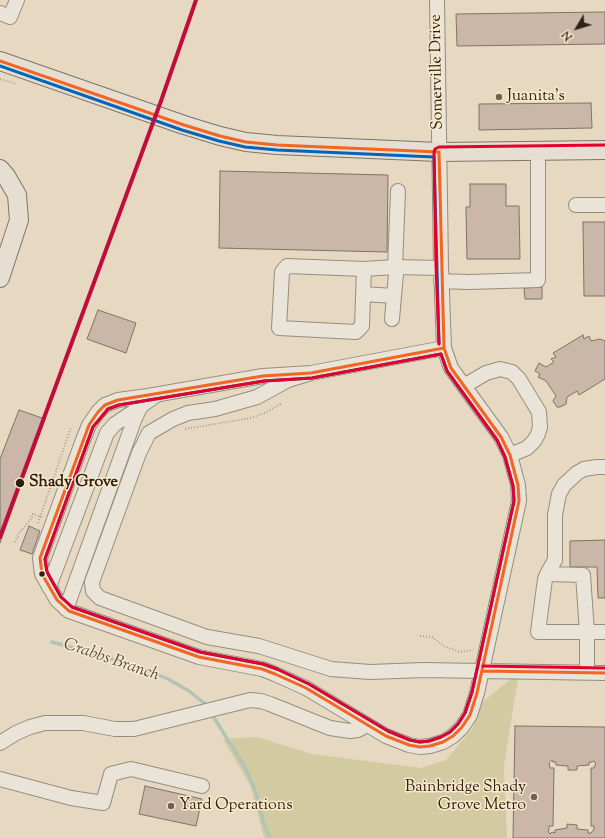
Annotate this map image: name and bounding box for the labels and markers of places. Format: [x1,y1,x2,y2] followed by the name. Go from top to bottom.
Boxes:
[507,87,565,107] place label: Juanita's
[494,92,504,102] marker: Juanita's
[29,473,118,493] place label: Shady Grove
[14,477,26,489] marker: Shady Grove
[37,569,47,579] unlabelled marker
[405,778,526,816] place label: Bainbridge Shady Grove Metro
[529,792,539,802] marker: Bainbridge Shady Grove Metro
[179,796,293,816] place label: Yard Operations
[166,801,176,811] marker: Yard Operations

